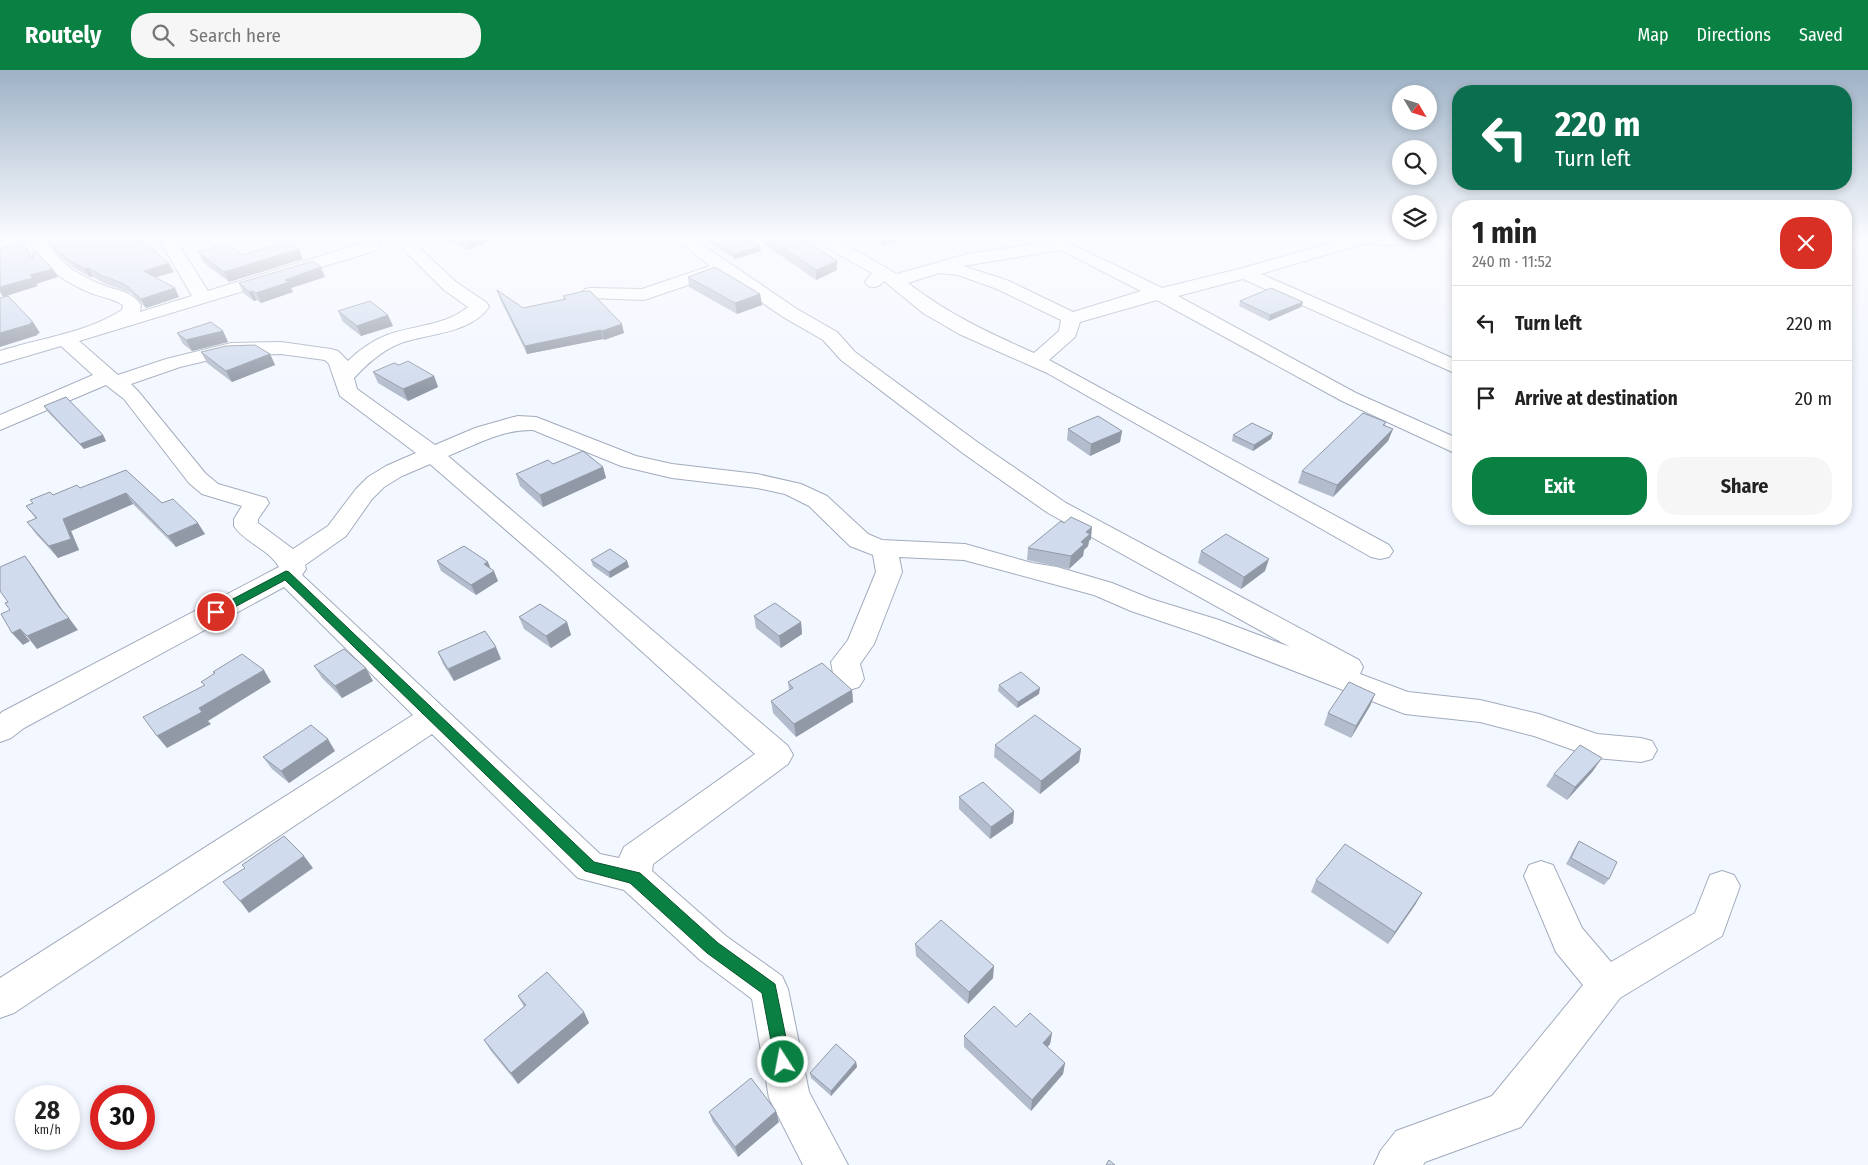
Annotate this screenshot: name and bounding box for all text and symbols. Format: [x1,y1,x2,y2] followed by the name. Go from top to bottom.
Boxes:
[131,13,481,58] search box
[25,21,101,49] text: Routely
[149,21,177,49] icon: search
[189,24,281,47] text: Search here
[1637,24,1669,46] text: Map
[1697,24,1771,46] text: Directions
[1799,24,1843,46] text: Saved
[1392,85,1438,130] north arrow
[1392,85,1437,240] map controls
[1555,103,1641,145] text: 220 m
[1472,105,1537,170] icon: left
[1392,140,1437,185] button: search
[1555,145,1631,172] text: Turn left
[1392,195,1437,240] button: layers
[1472,215,1537,251] text: 1 min
[1780,217,1832,269] button: close
[1472,252,1552,271] text: 240 m · 11:52
[1472,309,1500,337] icon: left
[1515,312,1582,335] text: Turn left
[1786,312,1832,335] text: 220 m
[1472,384,1500,412] icon: arrive
[1515,387,1678,410] text: Arrive at destination
[1795,387,1832,410] text: 20 m
[1472,457,1647,515] button: Exit
[1657,457,1832,515] button: Share
[195,591,237,633] pin
[202,598,230,626] icon: arrive
[756,1035,808,1087] position arrow
[90,1085,155,1150] speed limit sign: 30
[35,1096,60,1126] text: 28
[34,1123,61,1137] text: km/h

